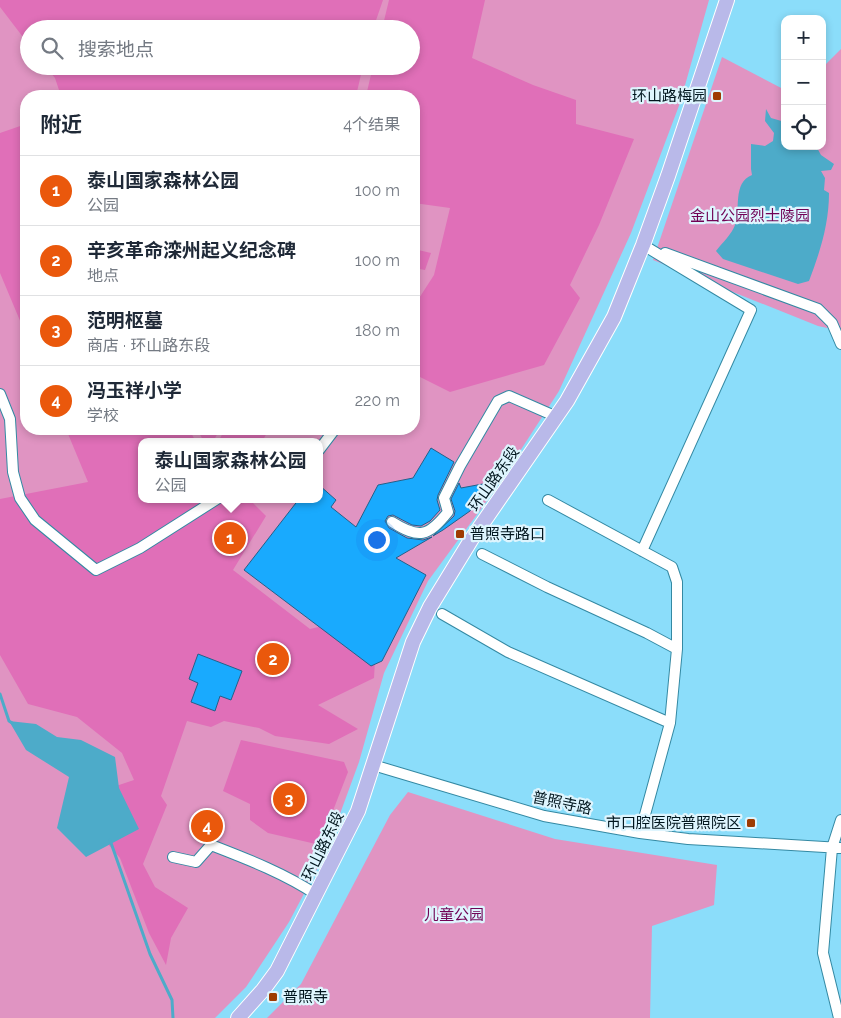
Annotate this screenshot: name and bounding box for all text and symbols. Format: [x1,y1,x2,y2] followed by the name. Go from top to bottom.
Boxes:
[781,15,826,150] map controls
[781,15,826,60] button: +
[20,20,420,75] search box
[38,34,66,62] icon: search
[78,38,154,60] text: 搜索地点
[781,60,826,105] button: −
[632,87,707,105] place label: 环山路梅园
[711,90,723,102] marker: 环山路梅园
[781,105,826,150] button: locate
[40,112,82,137] text: 附近
[343,115,400,134] text: 4个结果
[87,169,239,191] text: 泰山国家森林公园
[52,181,60,200] text: 1
[355,181,400,200] text: 100 m
[87,196,119,215] text: 公园
[690,207,810,225] park label: 金山公园烈士陵园
[87,239,296,261] text: 辛亥革命滦州起义纪念碑
[51,251,61,270] text: 2
[355,251,400,270] text: 100 m
[87,266,119,285] text: 地点
[87,309,163,331] text: 范明枢墓
[52,321,60,340] text: 3
[355,321,400,340] text: 180 m
[87,336,210,355] text: 商店 · 环山路东段
[87,379,182,401] text: 冯玉祥小学
[51,391,61,410] text: 4
[355,391,400,410] text: 220 m
[87,406,119,425] text: 学校
[138,438,323,503] popup
[465,443,523,515] street label: 环山路东段
[154,449,307,471] text: 泰山国家森林公园
[154,476,187,495] text: 公园
[214,519,246,557] pin: 1
[470,525,545,543] place label: 普照寺路口
[364,527,390,553] your location
[454,528,466,540] marker: 普照寺路口
[257,640,289,678] pin: 2
[273,780,305,818] pin: 3
[531,788,593,818] street label: 普照寺路
[191,807,223,845] pin: 4
[298,808,348,884] street label: 环山路东段
[606,814,741,832] place label: 市口腔医院普照院区
[745,817,757,829] marker: 市口腔医院普照院区
[424,906,484,924] park label: 儿童公园
[283,988,328,1006] place label: 普照寺
[267,991,279,1003] marker: 普照寺

